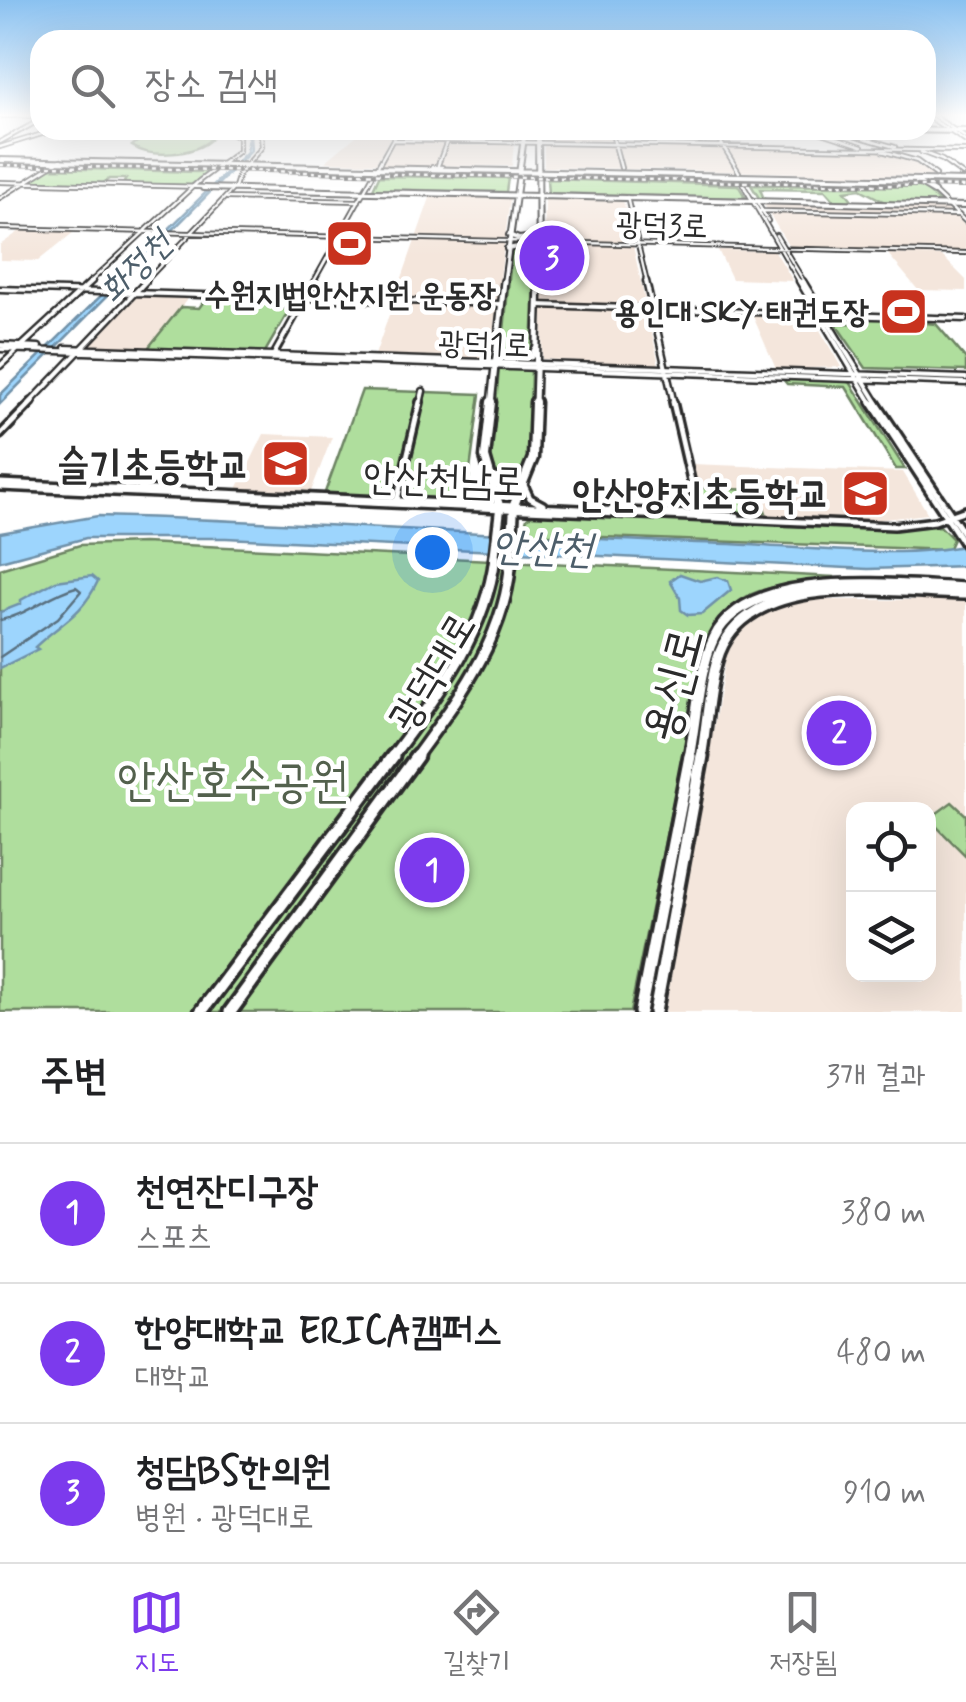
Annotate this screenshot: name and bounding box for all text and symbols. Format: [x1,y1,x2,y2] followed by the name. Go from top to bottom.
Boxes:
[30,30,936,140] search box
[65,58,120,113] icon: search
[145,61,278,110] text: 장소 검색
[615,203,708,249] street label: 광덕3로
[324,218,376,270] sports icon: 수원지법안산지원 운동장
[90,219,185,314] water label: 화정천
[520,220,584,296] pin: 3
[204,275,496,317] place label: 수원지법안산지원 운동장
[878,285,930,337] sports icon: 용인대 SKY 태권도장
[614,292,869,334] place label: 용인대 SKY 태권도장
[437,322,530,368] street label: 광덕1로
[259,438,311,490] school or university icon: 슬기초등학교
[57,441,250,493] place label: 슬기초등학교
[363,452,525,510] street label: 안산천남로
[839,467,891,519] school or university icon: 안산양지초등학교
[573,470,830,522] place label: 안산양지초등학교
[490,520,598,579] water label: 안산천
[407,527,458,578] your location
[378,604,489,741] street label: 광덕대로
[629,621,720,749] street label: 용신로
[806,696,872,770] pin: 2
[117,751,349,814] park label: 안산호수공원
[846,802,936,982] map controls
[846,802,936,892] button: locate
[400,832,464,908] pin: 1
[846,892,936,982] button: layers
[40,1050,108,1105] text: 주변
[826,1056,926,1098] text: 3개 결과
[135,1168,318,1217] text: 천연잔디구장
[65,1192,80,1234] text: 1
[841,1192,926,1234] text: 380 m
[135,1217,212,1259] text: 스포츠
[135,1308,503,1357] text: 한양대학교 ERICA캠퍼스
[65,1332,80,1374] text: 2
[836,1332,926,1374] text: 480 m
[135,1357,212,1399] text: 대학교
[135,1448,331,1497] text: 청담BS한의원
[65,1472,80,1514] text: 3
[843,1472,926,1514] text: 910 m
[135,1497,314,1539] text: 병원 · 광덕대로
[129,1585,184,1682] tab: 지도
[443,1585,510,1682] tab: 길찾기
[769,1585,837,1682] tab: 저장됨

